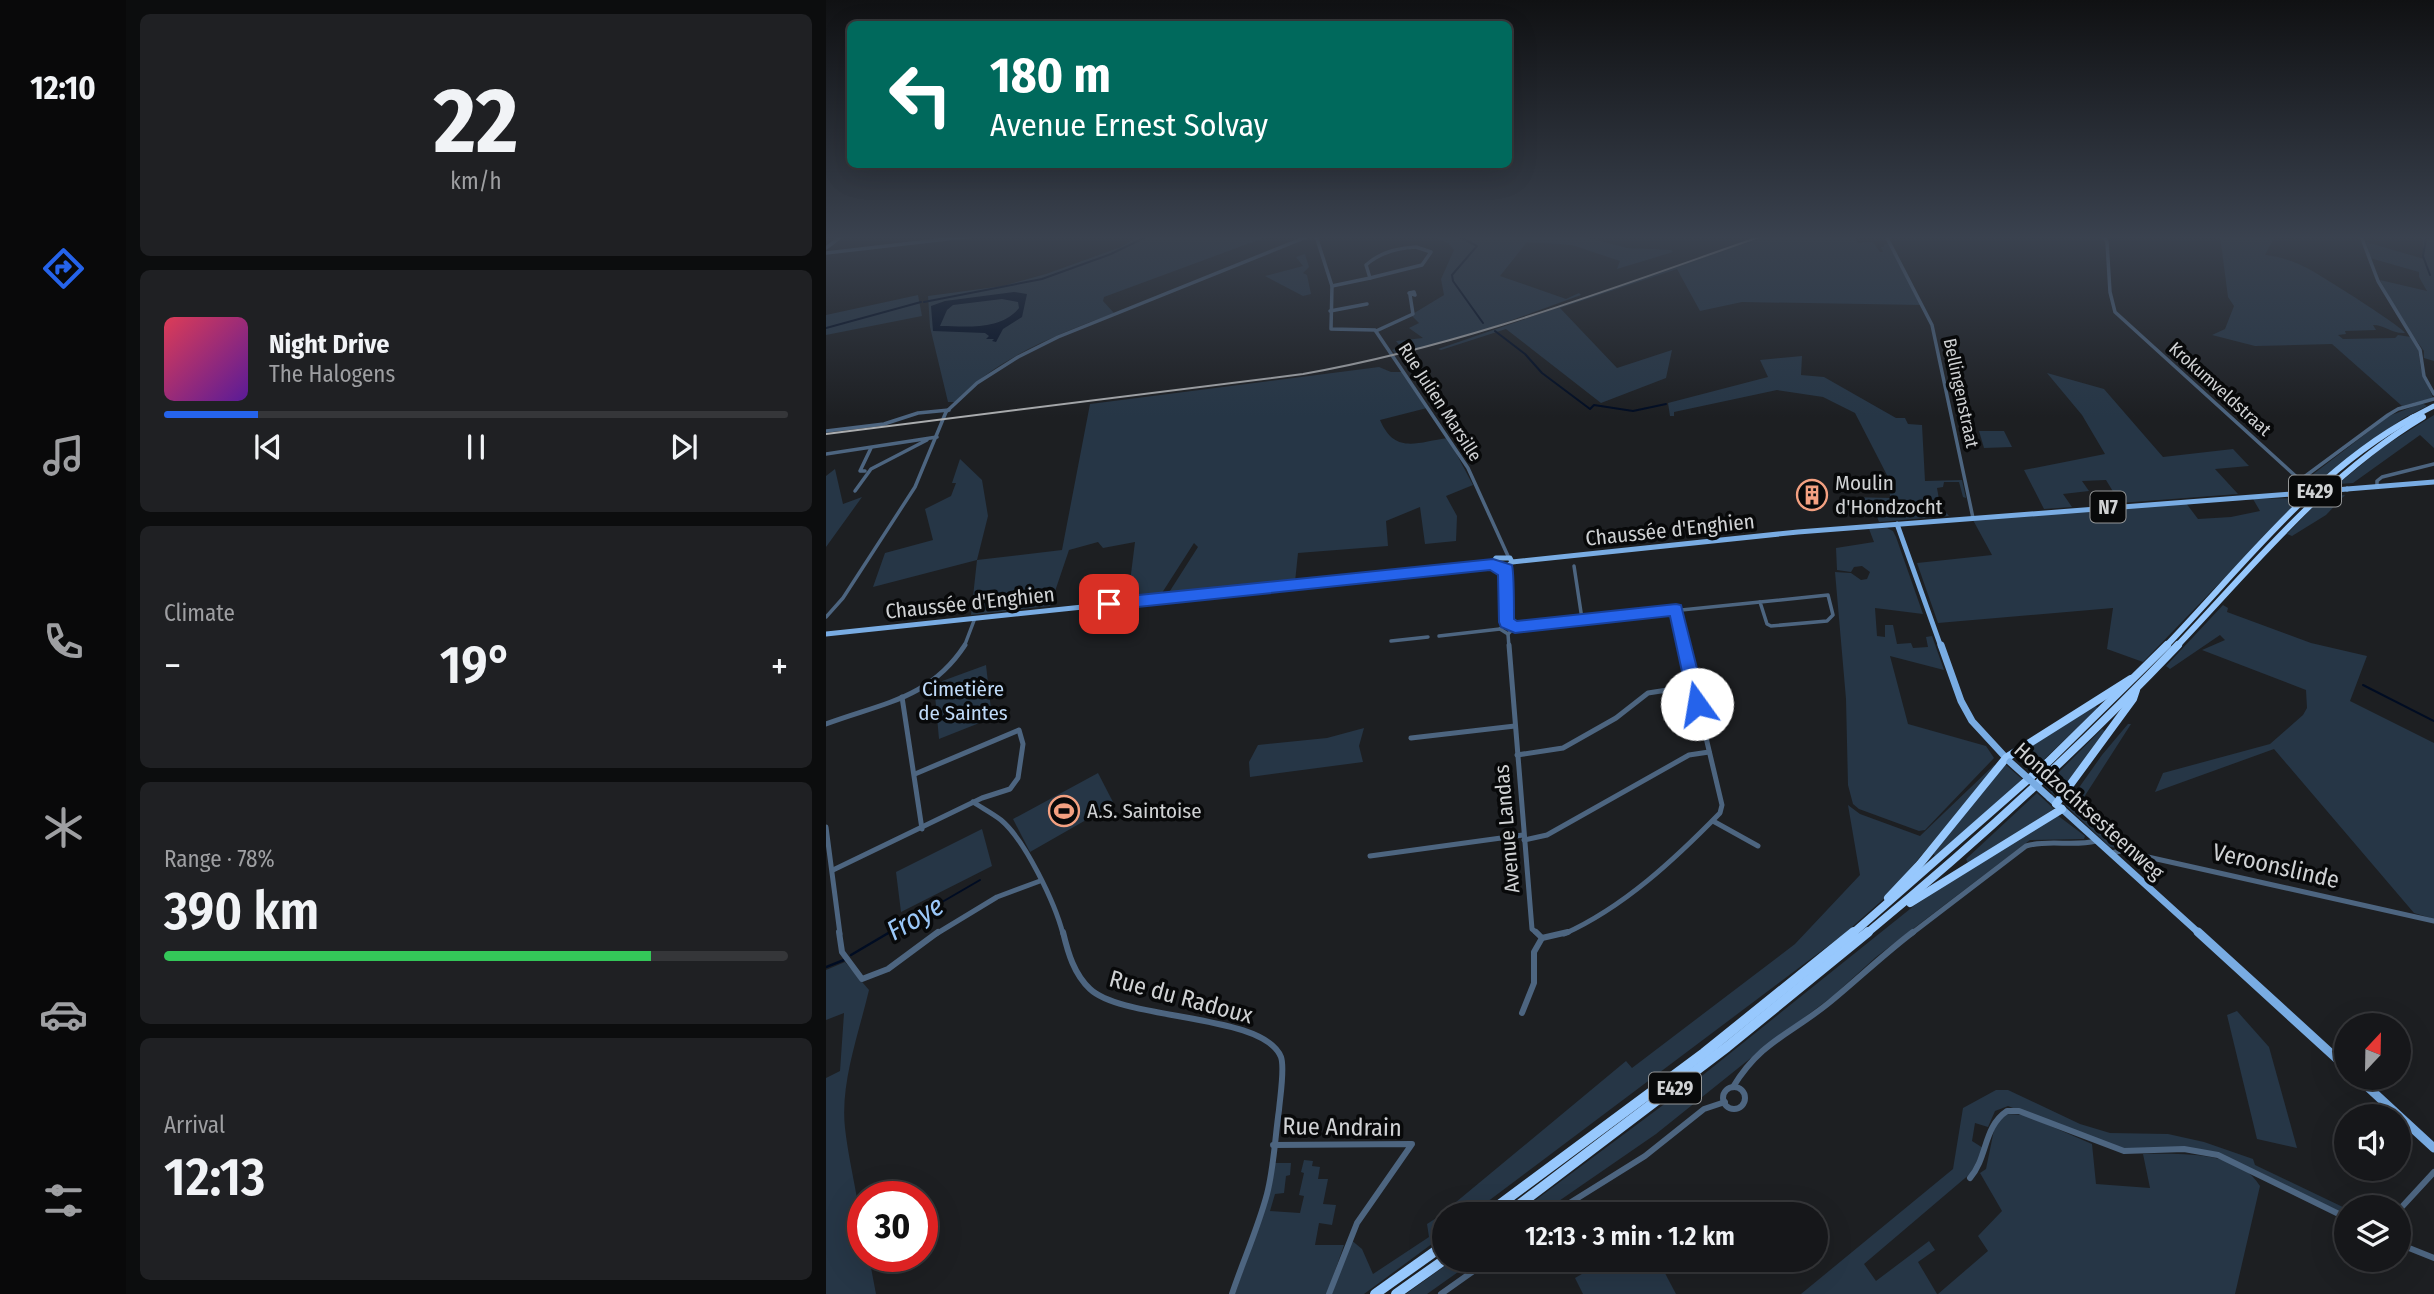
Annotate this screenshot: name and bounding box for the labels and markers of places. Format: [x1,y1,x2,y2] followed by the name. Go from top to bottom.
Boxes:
[1835,470,1943,520] place label: Moulin d'Hondzocht
[1795,478,1829,512] building icon: Moulin d'Hondzocht
[1079,574,1139,634] pin
[1047,794,1081,828] sports icon: A.S. Saintoise
[1087,798,1202,824] place label: A.S. Saintoise

